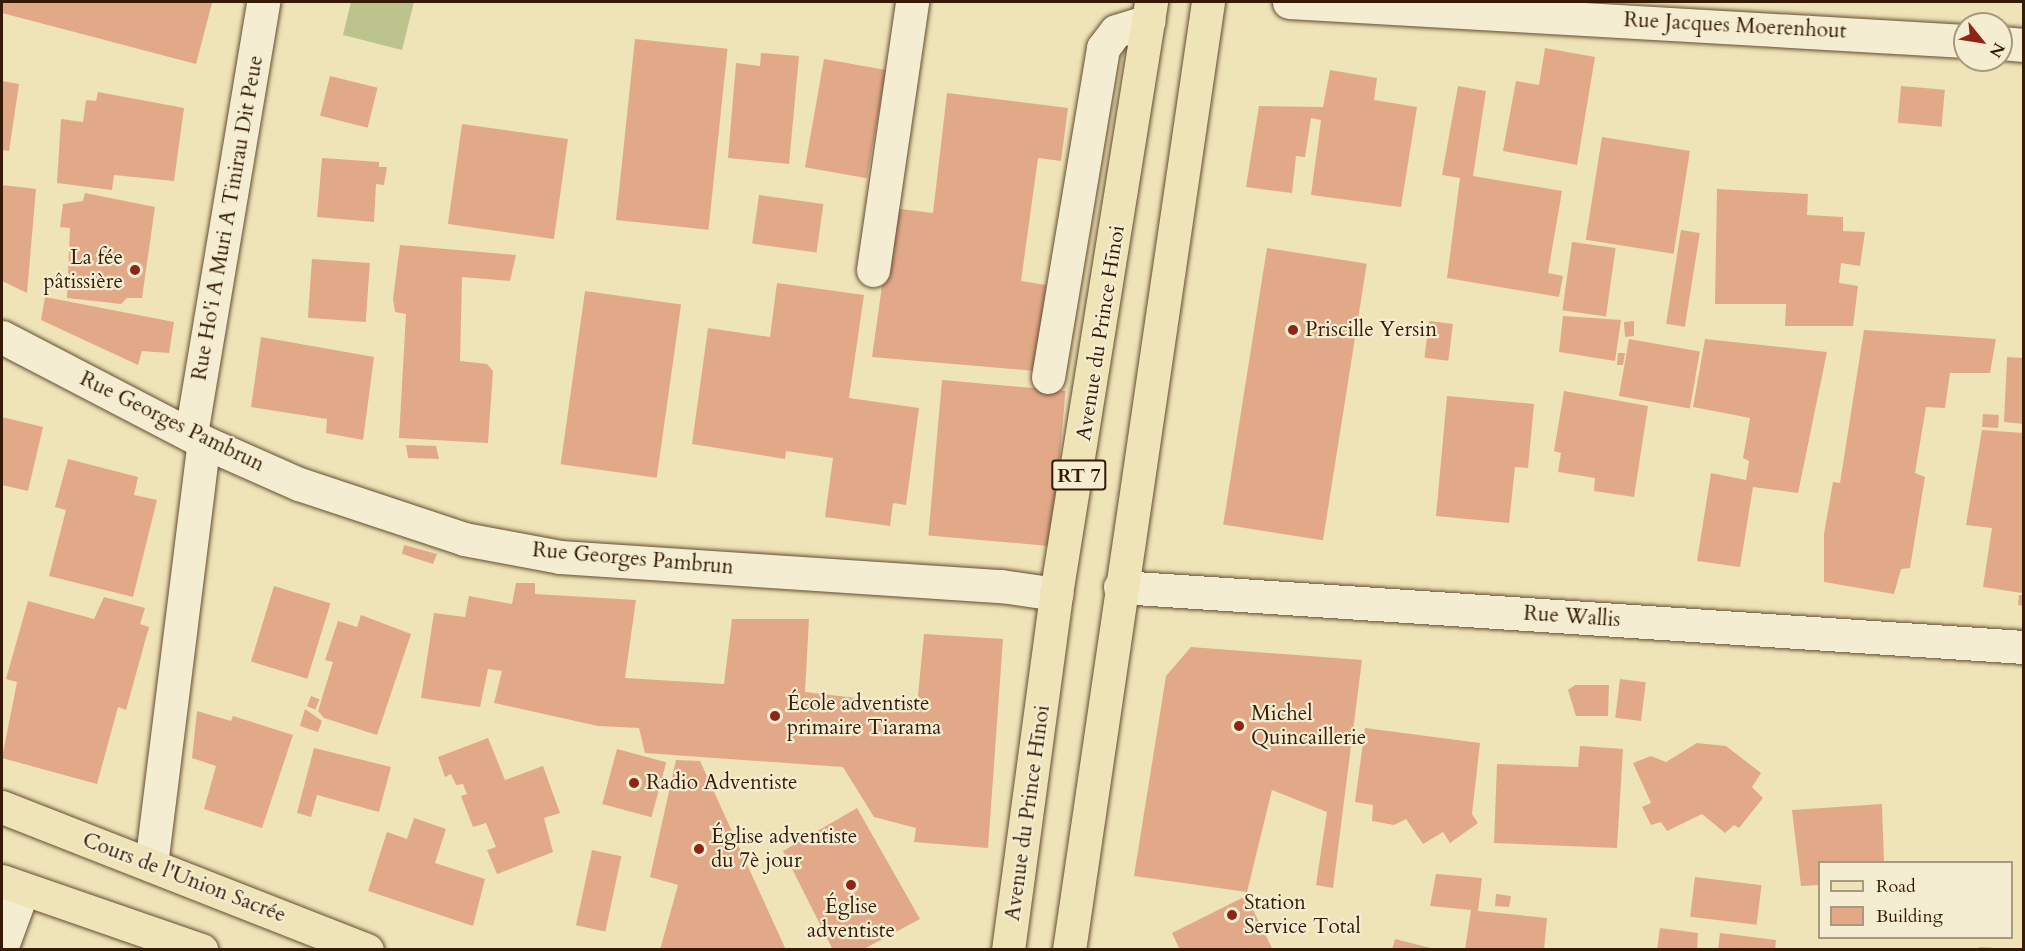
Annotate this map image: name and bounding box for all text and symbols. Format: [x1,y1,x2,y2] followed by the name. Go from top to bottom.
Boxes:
[1623,8,1847,44] street label: Rue Jacques Moerenhout
[1953,12,2013,72] north arrow
[1984,38,2010,62] text: N
[187,54,269,382] street label: Rue Ho'i A Muri A Tinirau Dit Peue
[1072,224,1130,442] street label: Avenue du Prince Hīnoi
[44,245,123,295] place label: La fée pâtissière
[128,263,142,277] marker: La fée pâtissière
[1305,317,1437,343] place label: Priscille Yersin
[1286,323,1300,337] marker: Priscille Yersin
[76,366,268,478] street label: Rue Georges Pambrun
[1050,458,1108,492] road number: RT 7
[531,538,735,580] street label: Rue Georges Pambrun
[1523,601,1621,633] street label: Rue Wallis
[787,691,941,741] place label: École adventiste primaire Tiarama
[1251,701,1366,751] place label: Michel Quincaillerie
[1000,703,1056,923] street label: Avenue du Prince Hīnoi
[768,709,782,723] marker: École adventiste primaire Tiarama
[1232,719,1246,733] marker: Michel Quincaillerie
[646,770,798,796] place label: Radio Adventiste
[627,776,641,790] marker: Radio Adventiste
[711,824,857,874] place label: Église adventiste du 7è jour
[79,828,289,928] street label: Cours de l'Union Sacrée
[692,842,706,856] marker: Église adventiste du 7è jour
[1818,861,2013,939] legend
[1876,874,1916,899] text: Road
[844,878,858,892] marker: Église adventiste
[1244,890,1361,940] place label: Station Service Total
[807,894,895,944] place label: Église adventiste
[1876,904,1943,929] text: Building
[1225,908,1239,922] marker: Station Service Total

